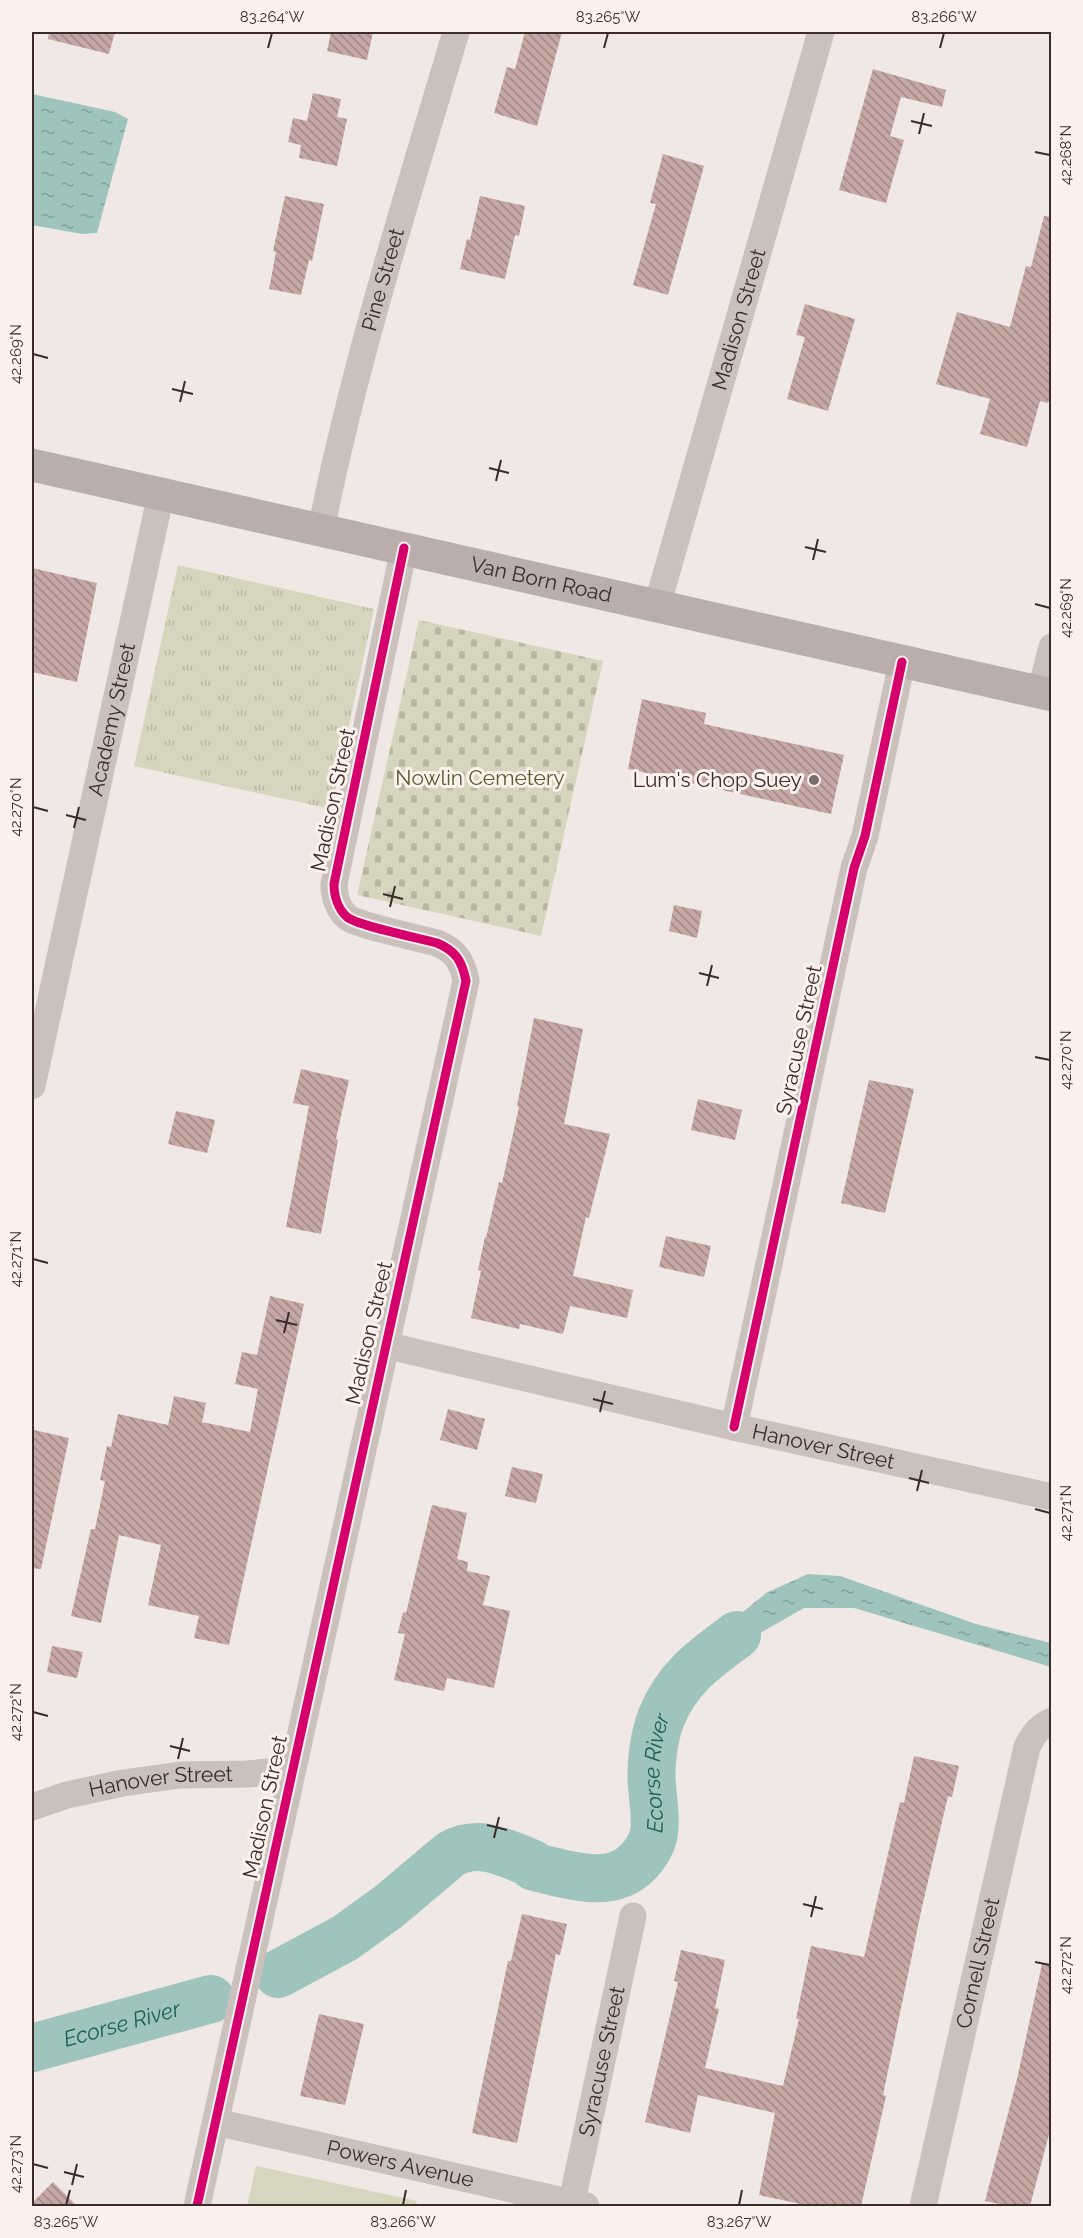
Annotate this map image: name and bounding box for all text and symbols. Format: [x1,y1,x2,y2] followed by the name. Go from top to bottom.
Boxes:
[240,8,304,26] text: 83.264°W
[576,8,641,26] text: 83.265°W
[911,8,977,26] text: 83.266°W
[1057,125,1075,185] text: 42.268°N
[356,225,409,334] street label: Pine Street
[706,246,770,393] street label: Madison Street
[7,324,25,384] text: 42.269°N
[468,551,614,607] street label: Van Born Road
[1057,578,1075,638] text: 42.269°N
[83,641,140,798] street label: Academy Street
[305,726,360,874] street label: Madison Street
[395,765,565,790] park label: Nowlin Cemetery
[633,767,802,792] place label: Lum's Chop Suey
[807,773,821,787] marker: Lum's Chop Suey
[7,777,25,837] text: 42.270°N
[770,963,827,1117] street label: Syracuse Street
[1057,1030,1075,1090] text: 42.270°N
[7,1231,25,1287] text: 42.271°N
[340,1259,397,1407] street label: Madison Street
[750,1418,897,1474] street label: Hanover Street
[1057,1485,1075,1541] text: 42.271°N
[7,1683,25,1741] text: 42.272°N
[638,1708,675,1834] water label: Ecorse River
[237,1733,292,1881] street label: Madison Street
[86,1761,233,1802] street label: Hanover Street
[951,1895,1004,2031] street label: Cornell Street
[1057,1936,1075,1994] text: 42.272°N
[573,1984,630,2138] street label: Syracuse Street
[60,1995,184,2052] water label: Ecorse River
[7,2135,25,2193] text: 42.273°N
[325,2135,476,2192] street label: Powers Avenue
[34,2213,99,2231] text: 83.265°W
[370,2213,436,2231] text: 83.266°W
[707,2213,771,2231] text: 83.267°W

